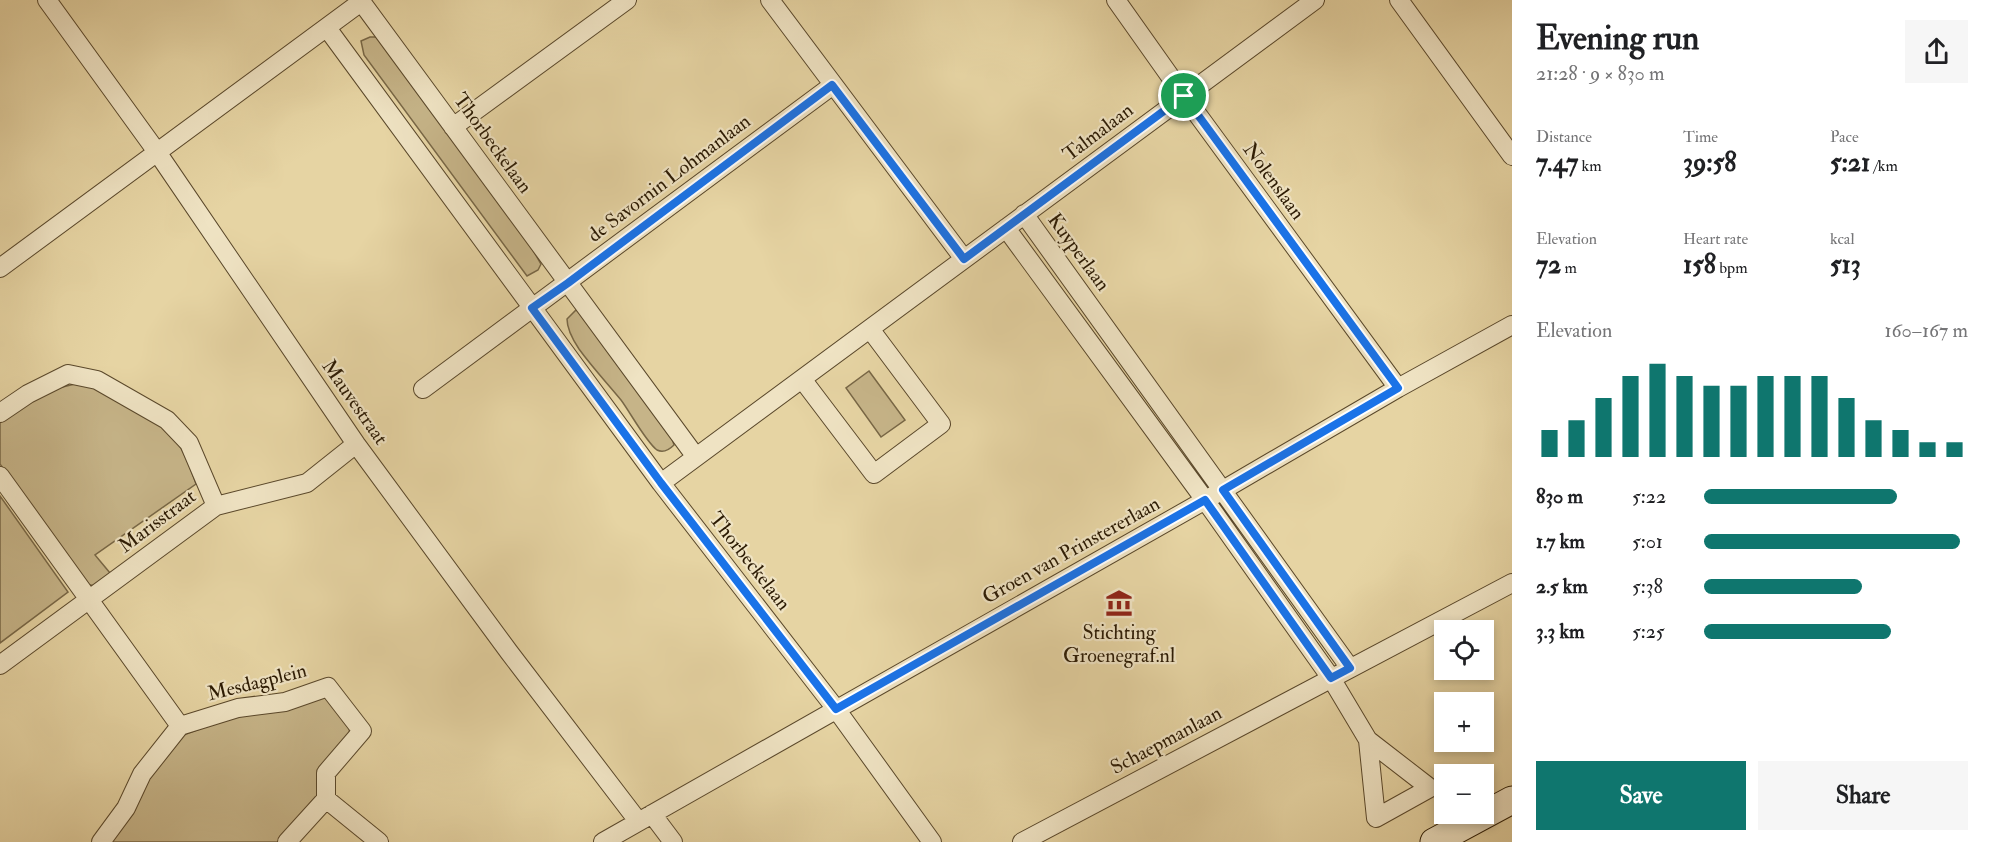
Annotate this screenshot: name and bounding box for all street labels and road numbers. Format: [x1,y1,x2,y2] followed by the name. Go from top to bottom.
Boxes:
[448,88,538,198] street label: Thorbeckelaan
[1058,97,1138,167] street label: Talmalaan
[583,109,755,247] street label: de Savornin Lohmanlaan
[1238,137,1310,225] street label: Nolenslaan
[1041,208,1116,297] street label: Kuyperlaan
[317,355,394,450] street label: Mauvestraat
[113,483,201,558] street label: Marisstraat
[978,491,1164,609] street label: Groen van Prinstererlaan
[704,507,796,615] street label: Thorbeckelaan
[205,658,309,707] street label: Mesdagplein
[1106,700,1226,781] street label: Schaepmanlaan

